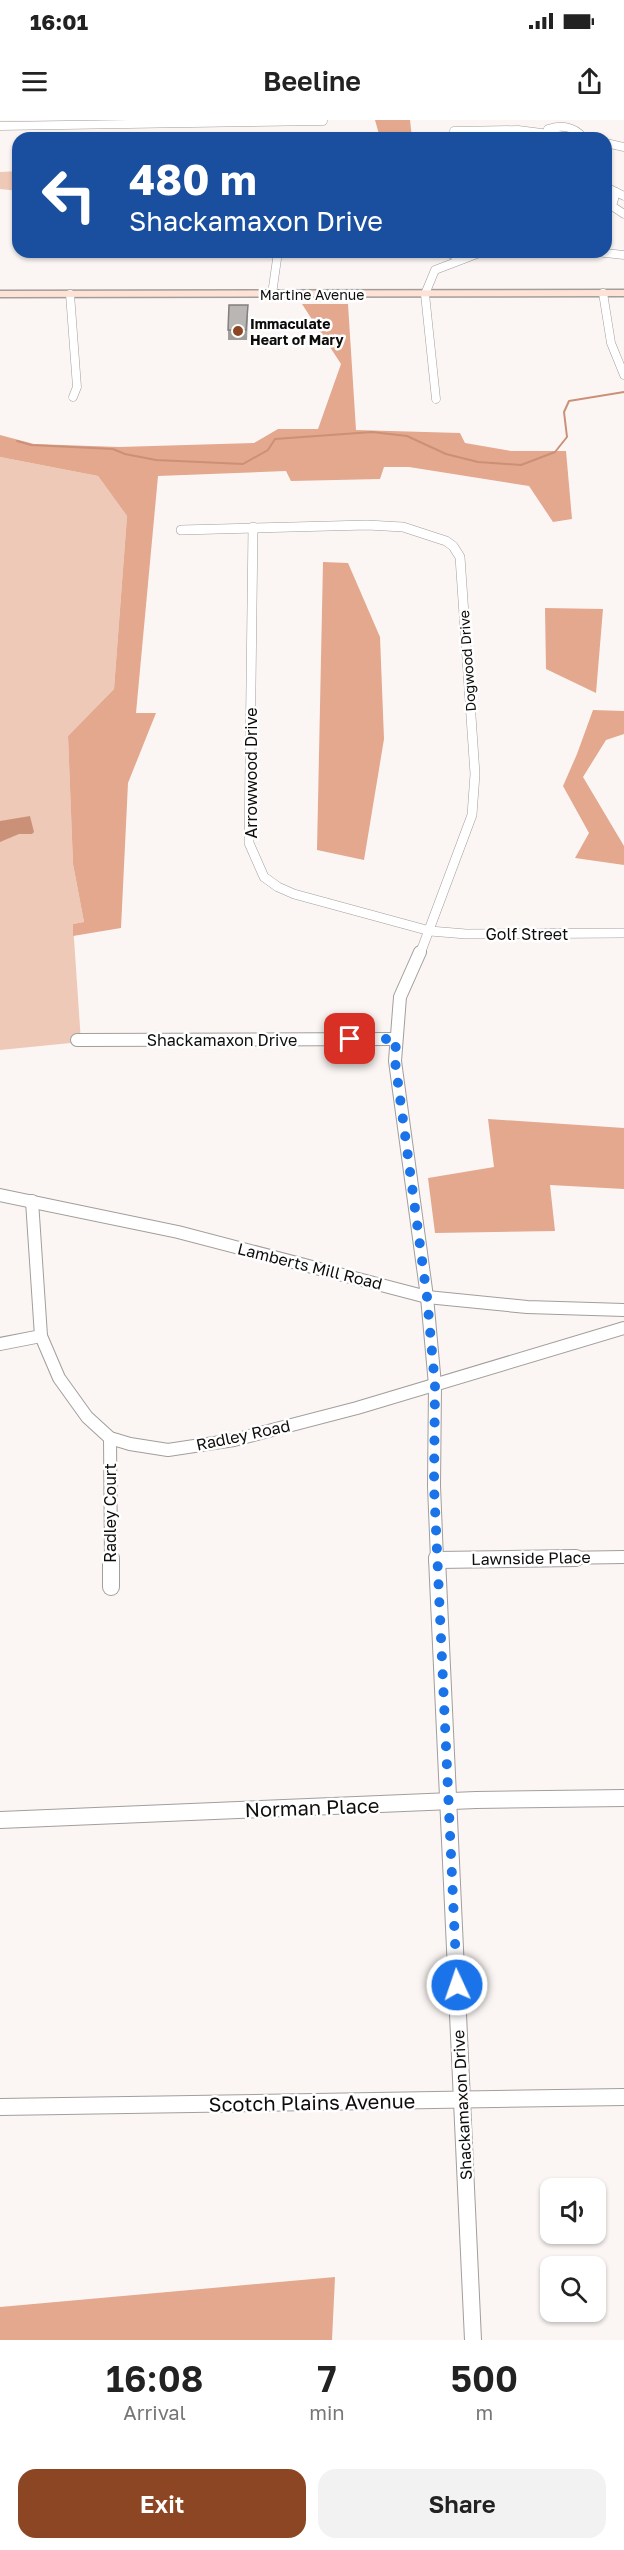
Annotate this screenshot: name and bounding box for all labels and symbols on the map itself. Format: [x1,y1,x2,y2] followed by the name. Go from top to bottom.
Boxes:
[260,286,364,303] street label: Martine Avenue
[250,315,344,348] place label: Immaculate Heart of Mary
[231,324,245,338] marker: Immaculate Heart of Mary
[455,610,479,712] street label: Dogwood Drive
[241,707,261,839] street label: Arrowwood Drive
[486,924,568,944] street label: Golf Street
[324,1013,375,1064] pin
[147,1030,297,1050] street label: Shackamaxon Drive
[236,1238,384,1294] street label: Lamberts Mill Road
[194,1415,292,1455] street label: Radley Road
[100,1463,120,1563] street label: Radley Court
[471,1547,591,1569] street label: Lawnside Place
[244,1793,380,1821] street label: Norman Place
[425,1953,489,2017] position arrow
[448,2029,476,2181] street label: Shackamaxon Drive
[209,2088,415,2116] street label: Scotch Plains Avenue

